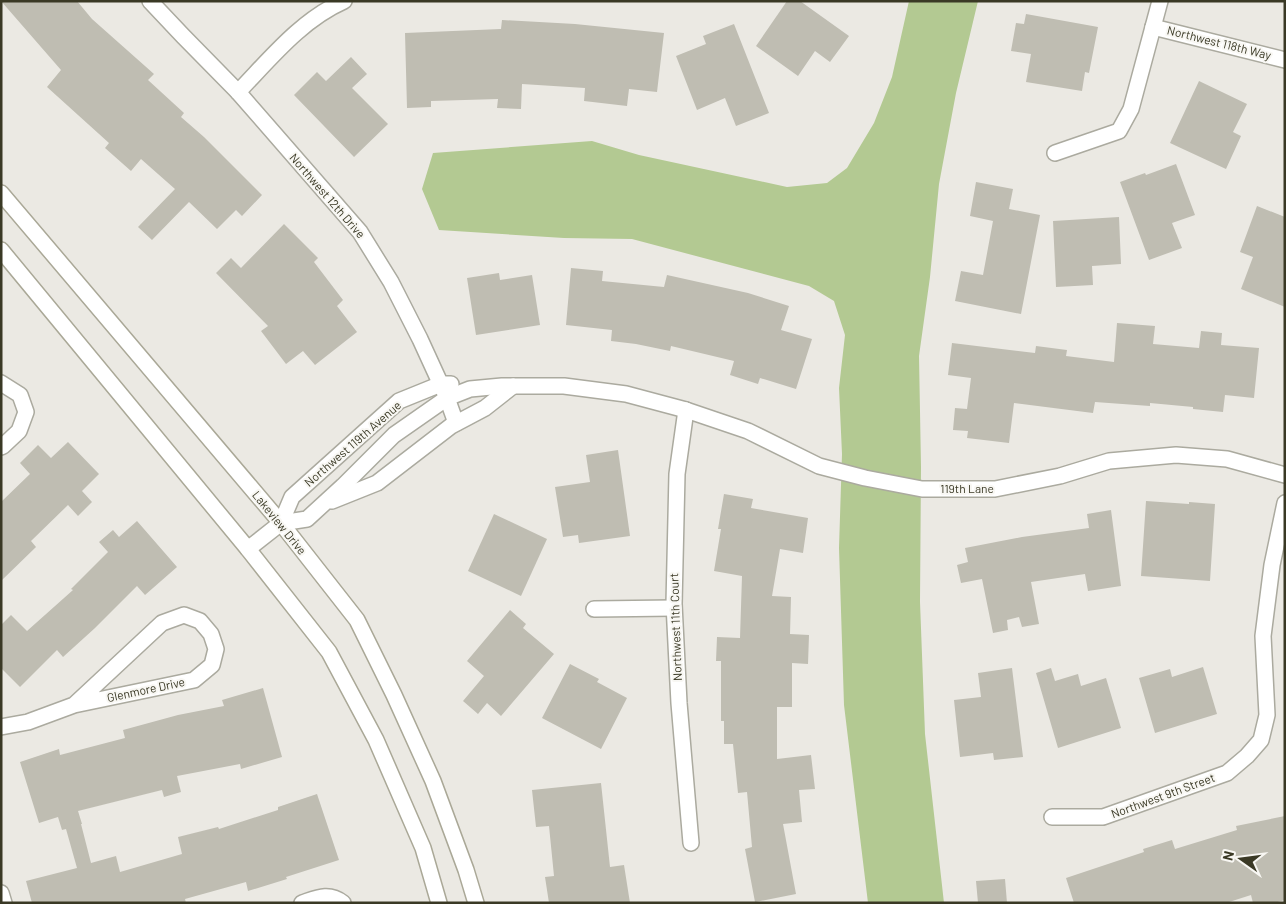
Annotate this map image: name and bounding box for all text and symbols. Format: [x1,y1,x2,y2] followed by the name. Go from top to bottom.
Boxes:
[1166,22,1273,62] street label: Northwest 118th Way
[287,150,368,241] street label: Northwest 12th Drive
[301,398,403,489] street label: Northwest 119th Avenue
[940,481,994,495] street label: 119th Lane
[250,488,310,557] street label: Lakeview Drive
[666,573,684,681] street label: Northwest 11th Court
[106,674,186,704] street label: Glenmore Drive
[1109,770,1216,820] street label: Northwest 9th Street
[1216,834,1266,884] north arrow
[1219,849,1237,862] text: N

